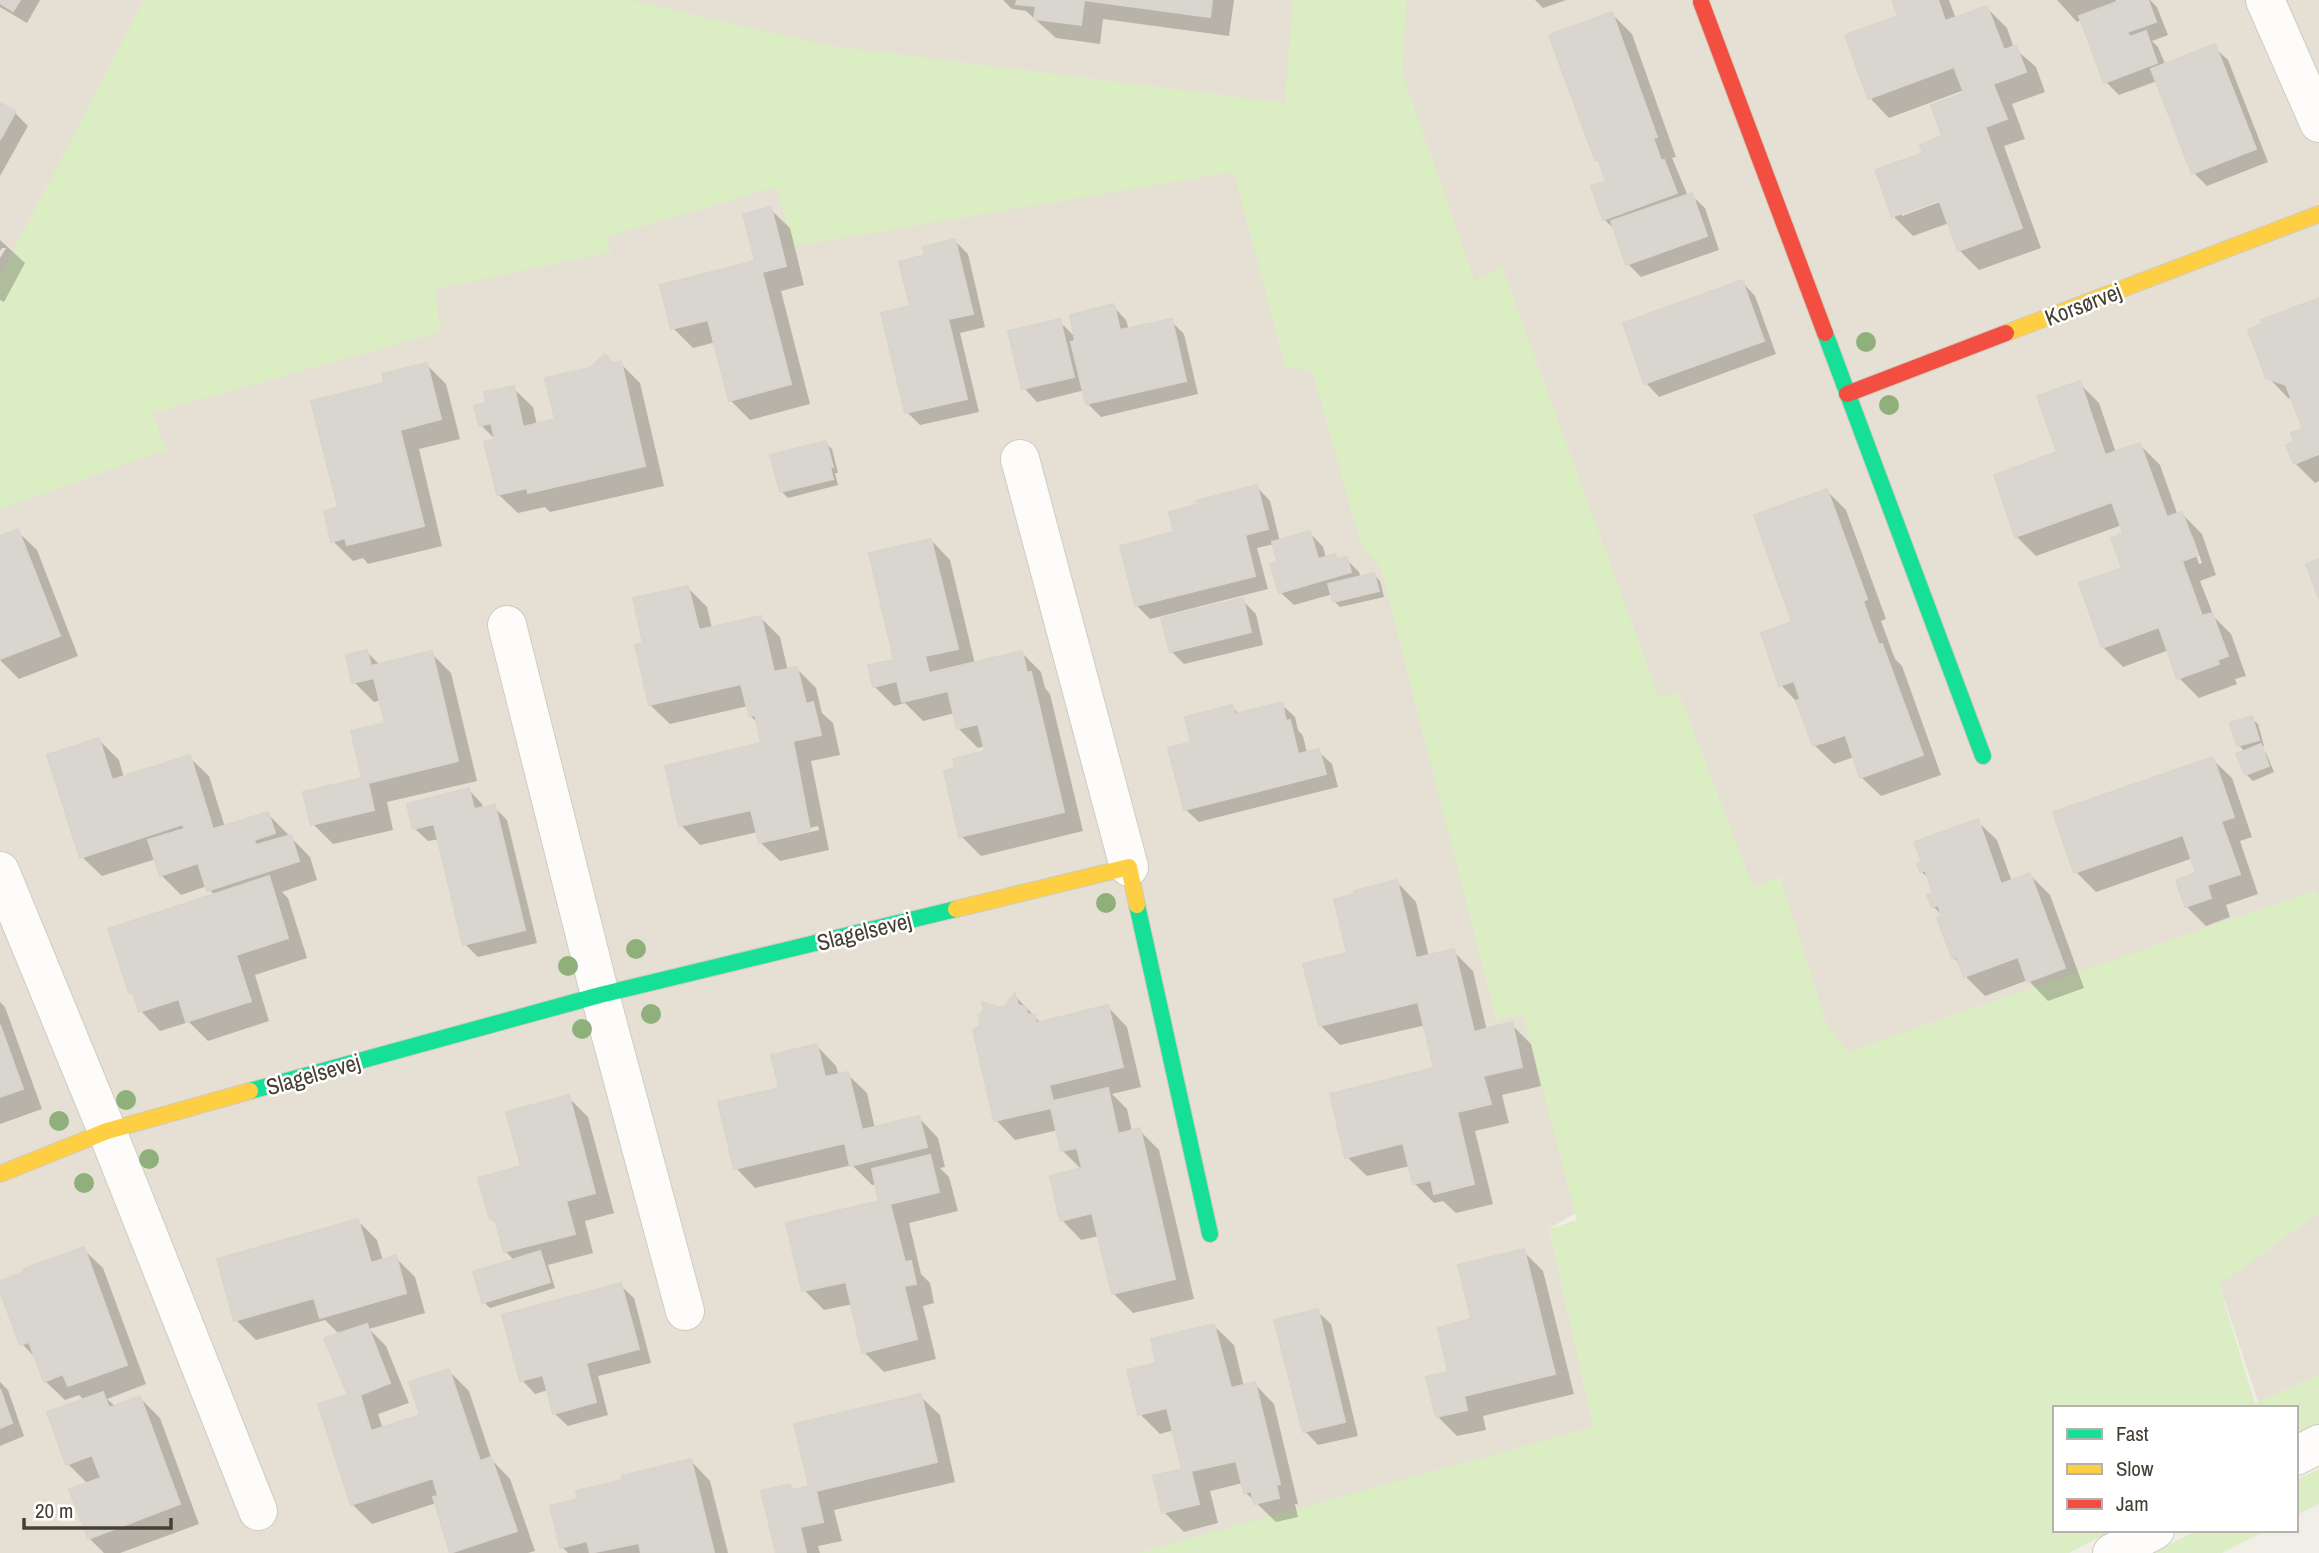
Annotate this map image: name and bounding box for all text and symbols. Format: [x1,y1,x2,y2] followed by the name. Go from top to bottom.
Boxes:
[2040,275,2126,333] street label: Korsørvej
[813,904,915,958] street label: Slagelsevej
[262,1046,364,1102] street label: Slagelsevej
[2053,1406,2298,1532] legend
[2116,1419,2149,1448] text: Fast
[2116,1454,2154,1483] text: Slow
[24,1486,172,1530] scale bar
[2116,1489,2149,1518] text: Jam
[35,1496,73,1525] text: 20 m

